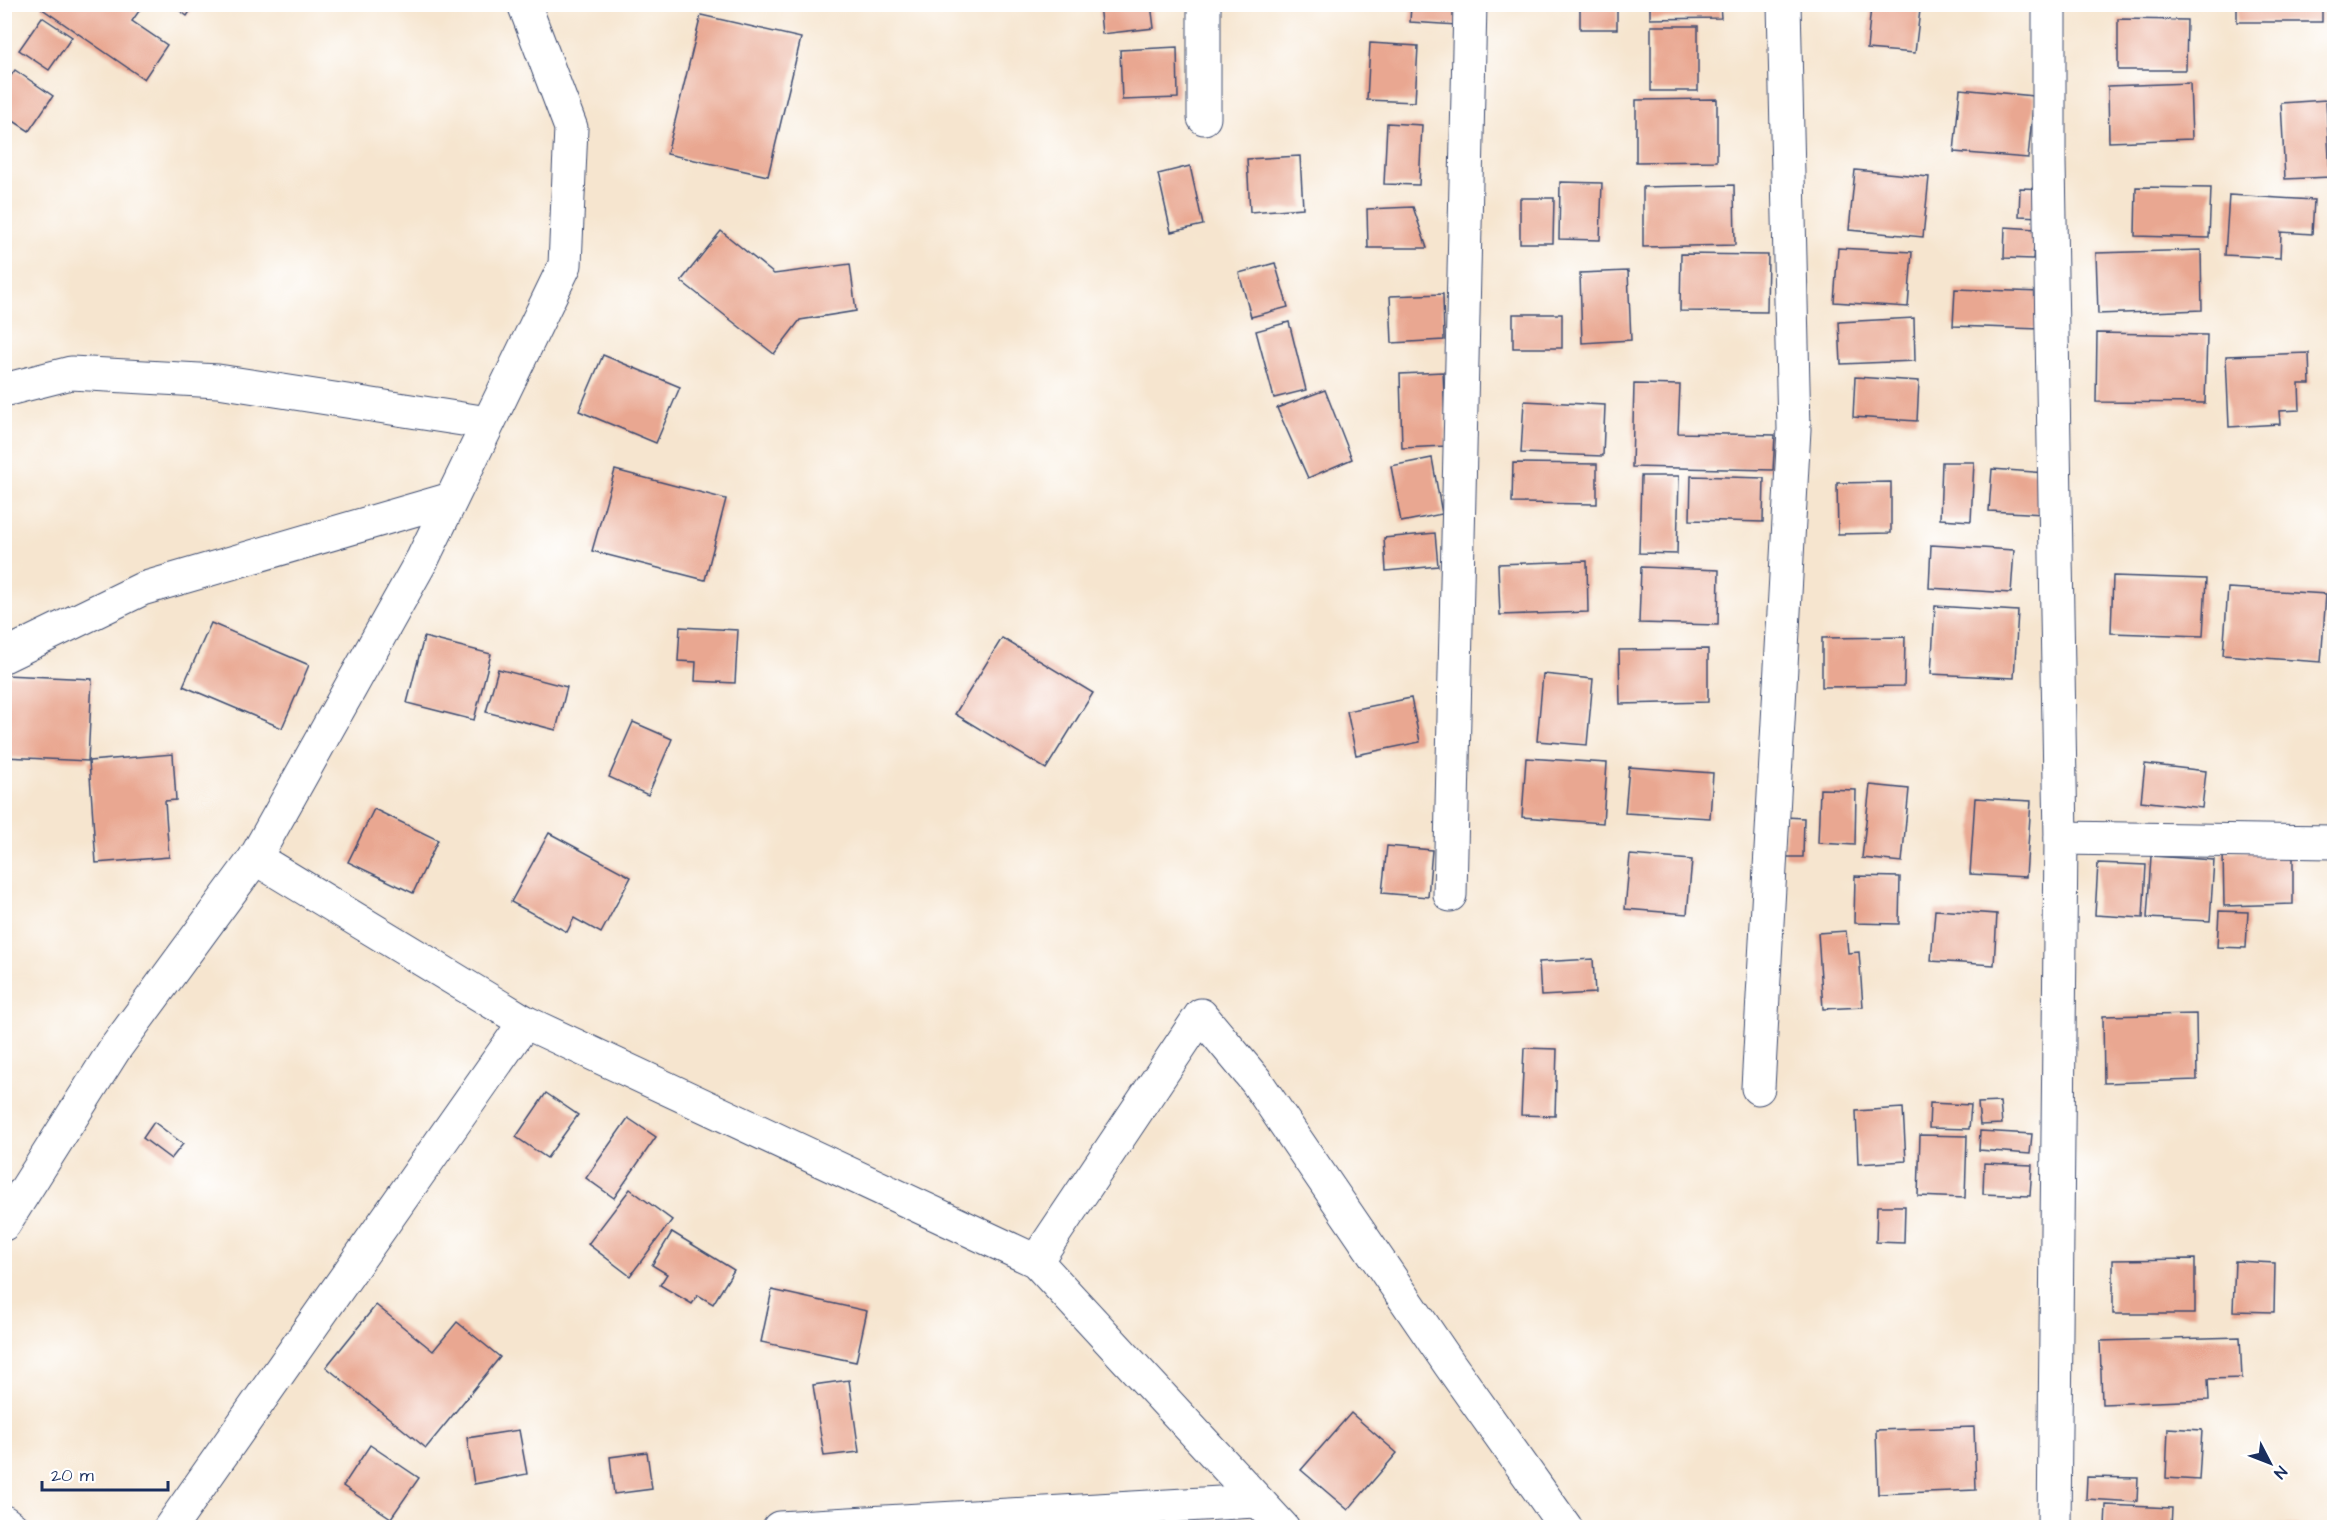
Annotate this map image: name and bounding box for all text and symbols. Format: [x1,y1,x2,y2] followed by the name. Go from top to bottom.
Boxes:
[2240,1433,2300,1493] north arrow
[42,1454,168,1492] scale bar
[2269,1461,2292,1483] text: N
[51,1463,94,1488] text: 20 m

